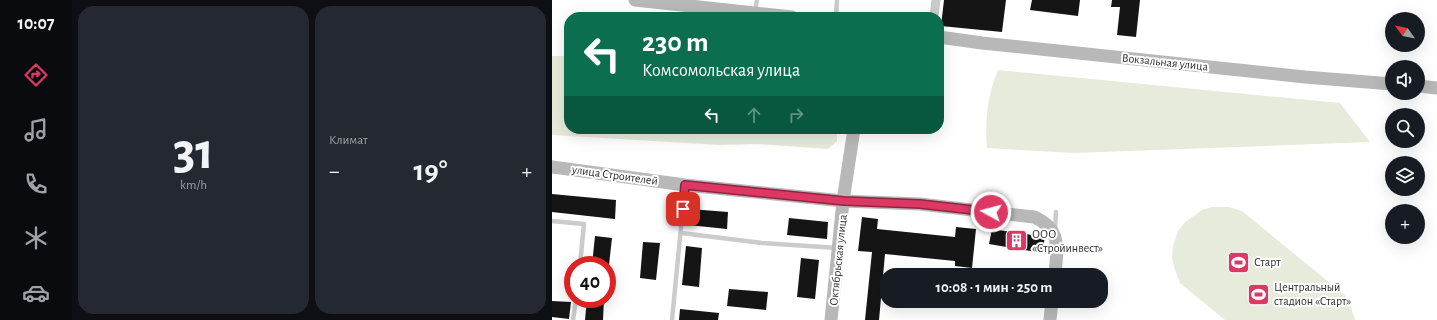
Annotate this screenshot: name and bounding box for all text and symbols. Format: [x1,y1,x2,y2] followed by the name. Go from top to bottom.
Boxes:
[1385,12,1425,52] north arrow
[1385,12,1425,244] map controls
[17,15,55,33] text: 10:07
[576,28,628,80] icon: left
[642,29,709,57] text: 230 m
[1121,52,1209,74] street label: Вокзальная улица
[1385,60,1425,100] button: sound
[22,61,50,89] icon: directions
[642,62,800,80] text: Комсомольская улица
[701,104,723,126] icon: left
[743,104,765,126] icon: ahead
[785,104,807,126] icon: right
[1385,108,1425,148] button: search
[22,116,50,144] icon: music
[173,126,214,178] text: 31
[329,134,368,147] text: Климат
[413,156,448,186] text: 19°
[1385,156,1425,196] button: layers
[329,160,340,182] text: −
[521,160,532,182] text: +
[570,163,659,188] street label: улица Строителей
[22,170,50,198] icon: phone
[180,179,207,192] text: km/h
[970,191,1012,233] position arrow
[666,192,700,226] pin
[672,198,694,220] icon: arrive
[1385,204,1425,244] button: +
[827,213,850,306] street label: Октябрьская улица
[22,224,50,252] icon: climate
[1004,228,1030,254] building icon: ООО «Стройинвест»
[1032,228,1103,254] place label: ООО «Стройинвест»
[1225,249,1251,275] sports icon: Старт
[564,256,616,308] speed limit sign: 40
[1254,256,1281,268] place label: Старт
[22,279,50,307] icon: car
[936,280,1052,295] text: 10:08 · 1 мин · 250 m
[1246,281,1272,307] sports icon: Центральный стадион «Старт»
[1274,281,1351,307] place label: Центральный стадион «Старт»

